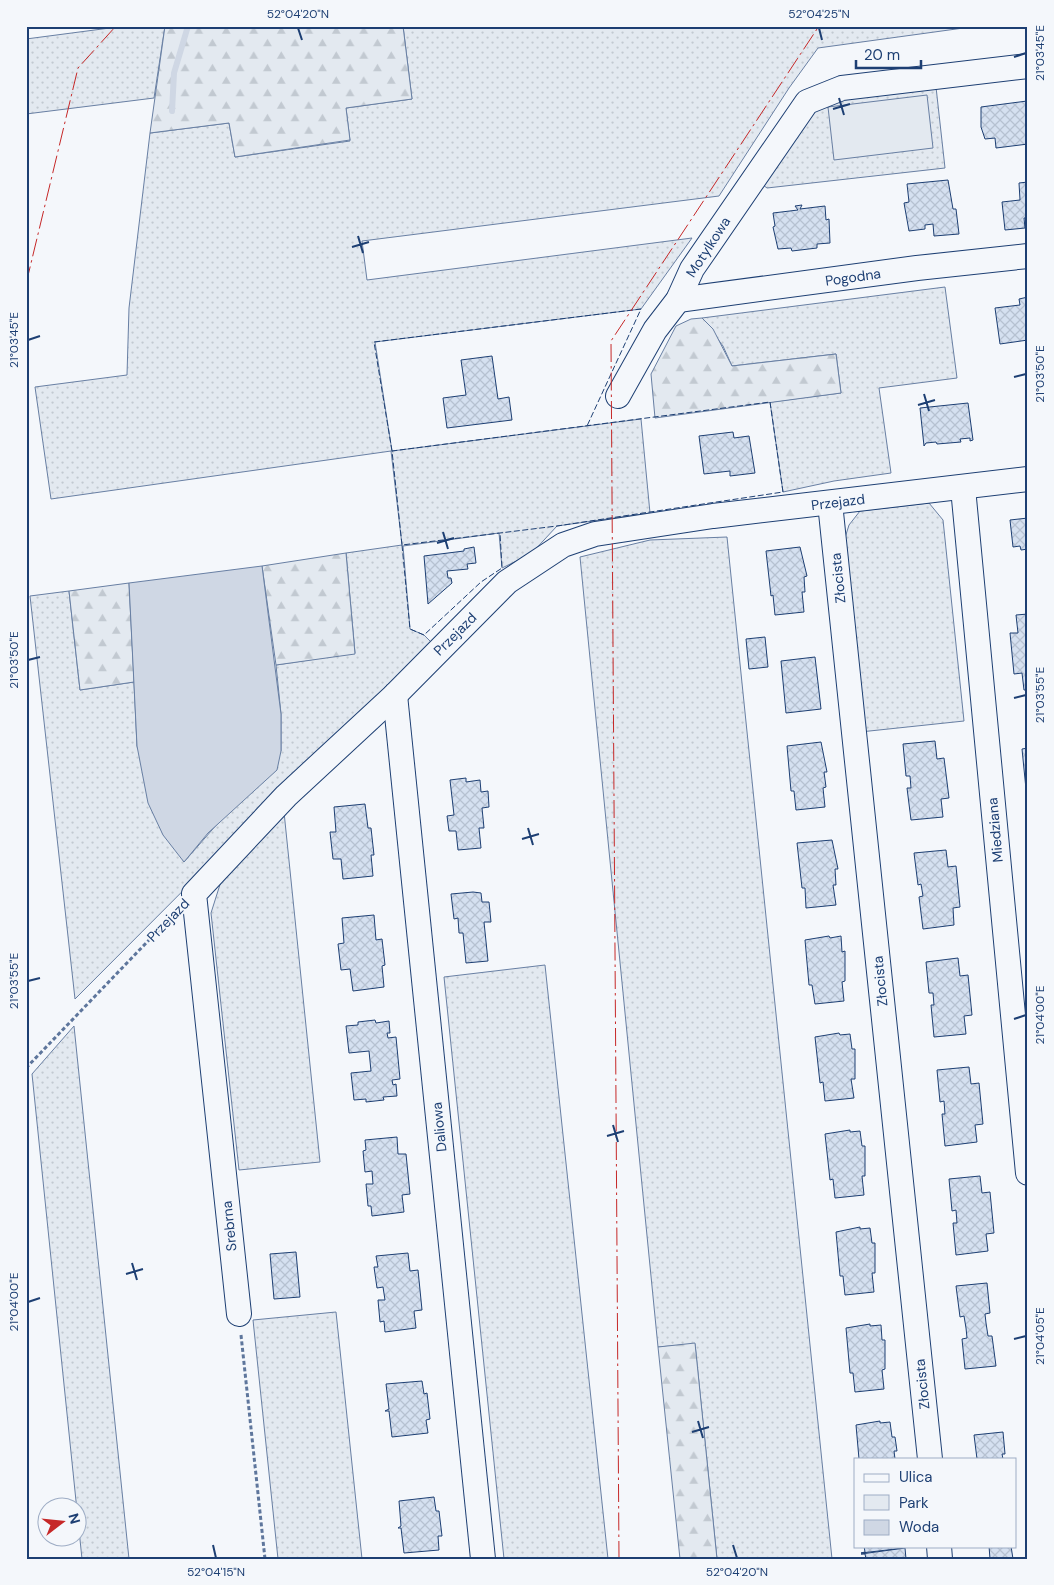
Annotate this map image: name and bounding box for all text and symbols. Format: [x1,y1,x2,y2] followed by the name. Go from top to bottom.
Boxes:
[267,6,329,22] text: 52°04'20"N
[788,6,850,22] text: 52°04'25"N
[1032,25,1048,81] text: 21°03'45"E
[856,38,922,70] scale bar
[864,45,900,65] text: 20 m
[682,213,734,281] street label: Motylkowa
[824,264,882,290] street label: Pogodna
[6,312,22,368] text: 21°03'45"E
[1032,345,1048,403] text: 21°03'50"E
[810,490,866,514] street label: Przejazd
[826,552,850,604] street label: Złocista
[430,609,480,659] street label: Przejazd
[6,631,22,689] text: 21°03'50"E
[1032,667,1048,723] text: 21°03'55"E
[983,797,1007,863] street label: Miedziana
[143,894,193,946] street label: Przejazd
[6,953,22,1009] text: 21°03'55"E
[868,955,892,1007] street label: Złocista
[1032,985,1048,1044] text: 21°04'00"E
[427,1101,451,1153] street label: Daliowa
[217,1200,241,1252] street label: Srebrna
[6,1272,22,1331] text: 21°04'00"E
[1032,1307,1048,1365] text: 21°04'05"E
[910,1358,934,1410] street label: Złocista
[854,1458,1016,1548] legend
[899,1467,933,1487] text: Ulica
[899,1493,929,1513] text: Park
[38,1498,88,1548] north arrow
[64,1511,85,1526] text: N
[899,1517,939,1537] text: Woda
[187,1564,245,1580] text: 52°04'15"N
[706,1564,768,1580] text: 52°04'20"N

